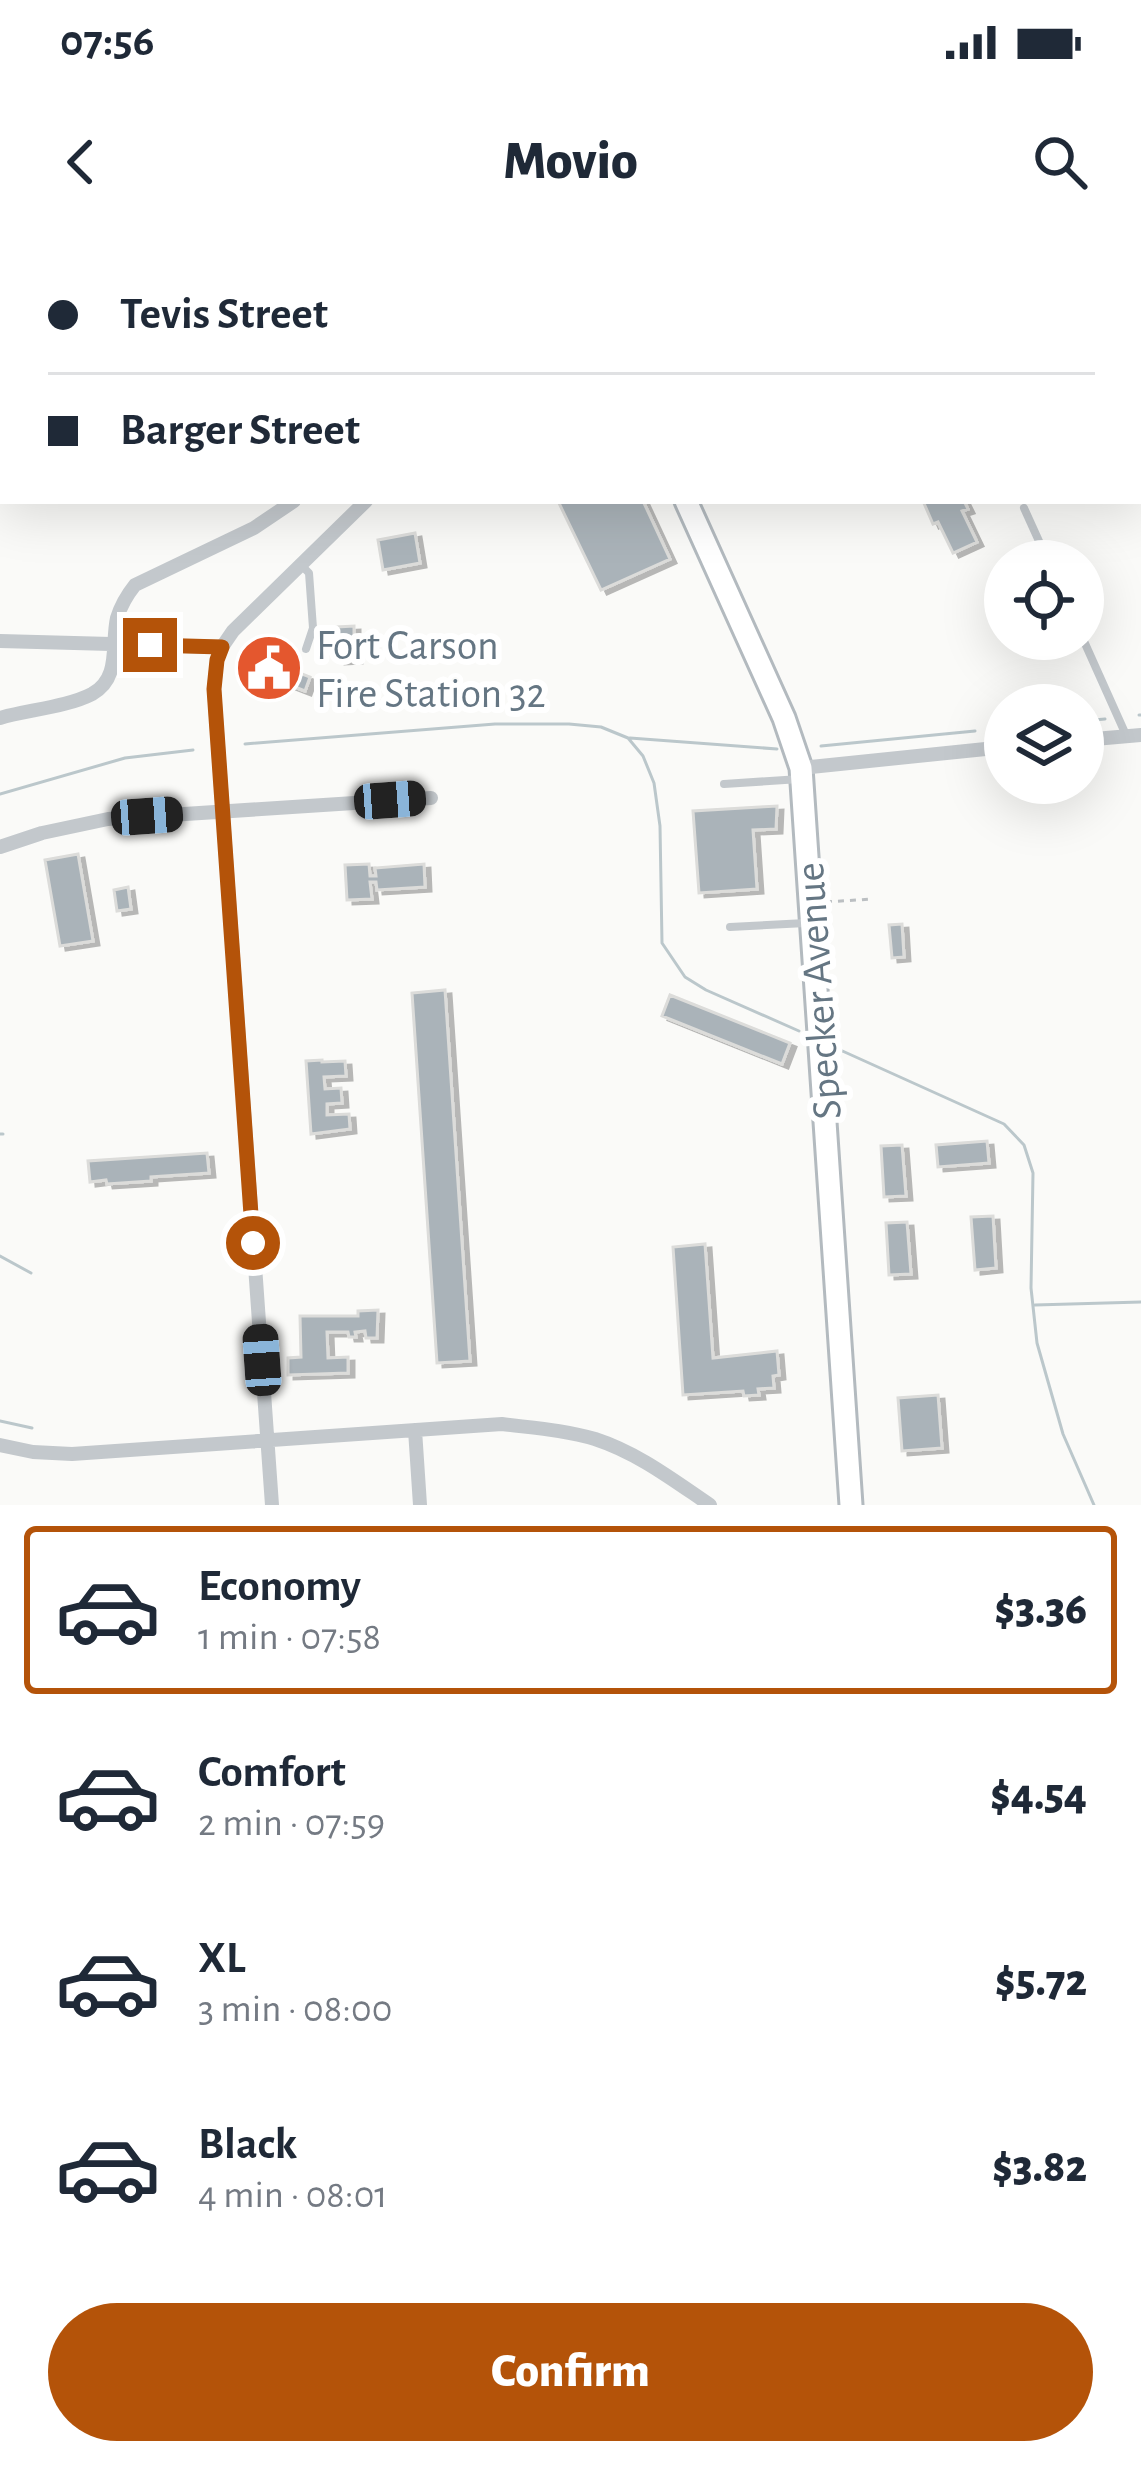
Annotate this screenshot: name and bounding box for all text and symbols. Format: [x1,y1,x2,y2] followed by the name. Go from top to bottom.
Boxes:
[60,19,154,64] text: 07:56
[48,129,114,195] icon: back
[1027,129,1093,195] icon: search
[503,135,638,189] text: Movio
[120,292,328,337] text: Tevis Street
[120,408,360,453] text: Barger Street
[984,540,1104,804] map controls
[984,540,1104,660] button: locate
[123,618,177,672] route end
[316,625,546,715] place label: Fort Carson Fire Station 32
[234,633,304,703] public building icon: Fort Carson Fire Station 32
[984,684,1104,804] button: layers
[353,780,427,820] car
[110,796,184,836] car
[789,861,849,1121] street label: Specker Avenue
[226,1216,280,1270] route start
[242,1323,282,1397] car
[54,1556,162,1664] icon: car
[198,1564,361,1609] text: Economy
[995,1587,1087,1632] text: $3.36
[198,1618,381,1657] text: 1 min · 07:58
[54,1742,162,1850] icon: car
[198,1750,346,1795] text: Comfort
[990,1773,1087,1818] text: $4.54
[198,1804,385,1843] text: 2 min · 07:59
[54,1928,162,2036] icon: car
[198,1936,246,1981] text: XL
[995,1959,1087,2004] text: $5.72
[198,1990,392,2029] text: 3 min · 08:00
[54,2114,162,2222] icon: car
[198,2122,297,2167] text: Black
[992,2145,1087,2190] text: $3.82
[198,2176,388,2215] text: 4 min · 08:01
[48,2303,1093,2441] button: Confirm

